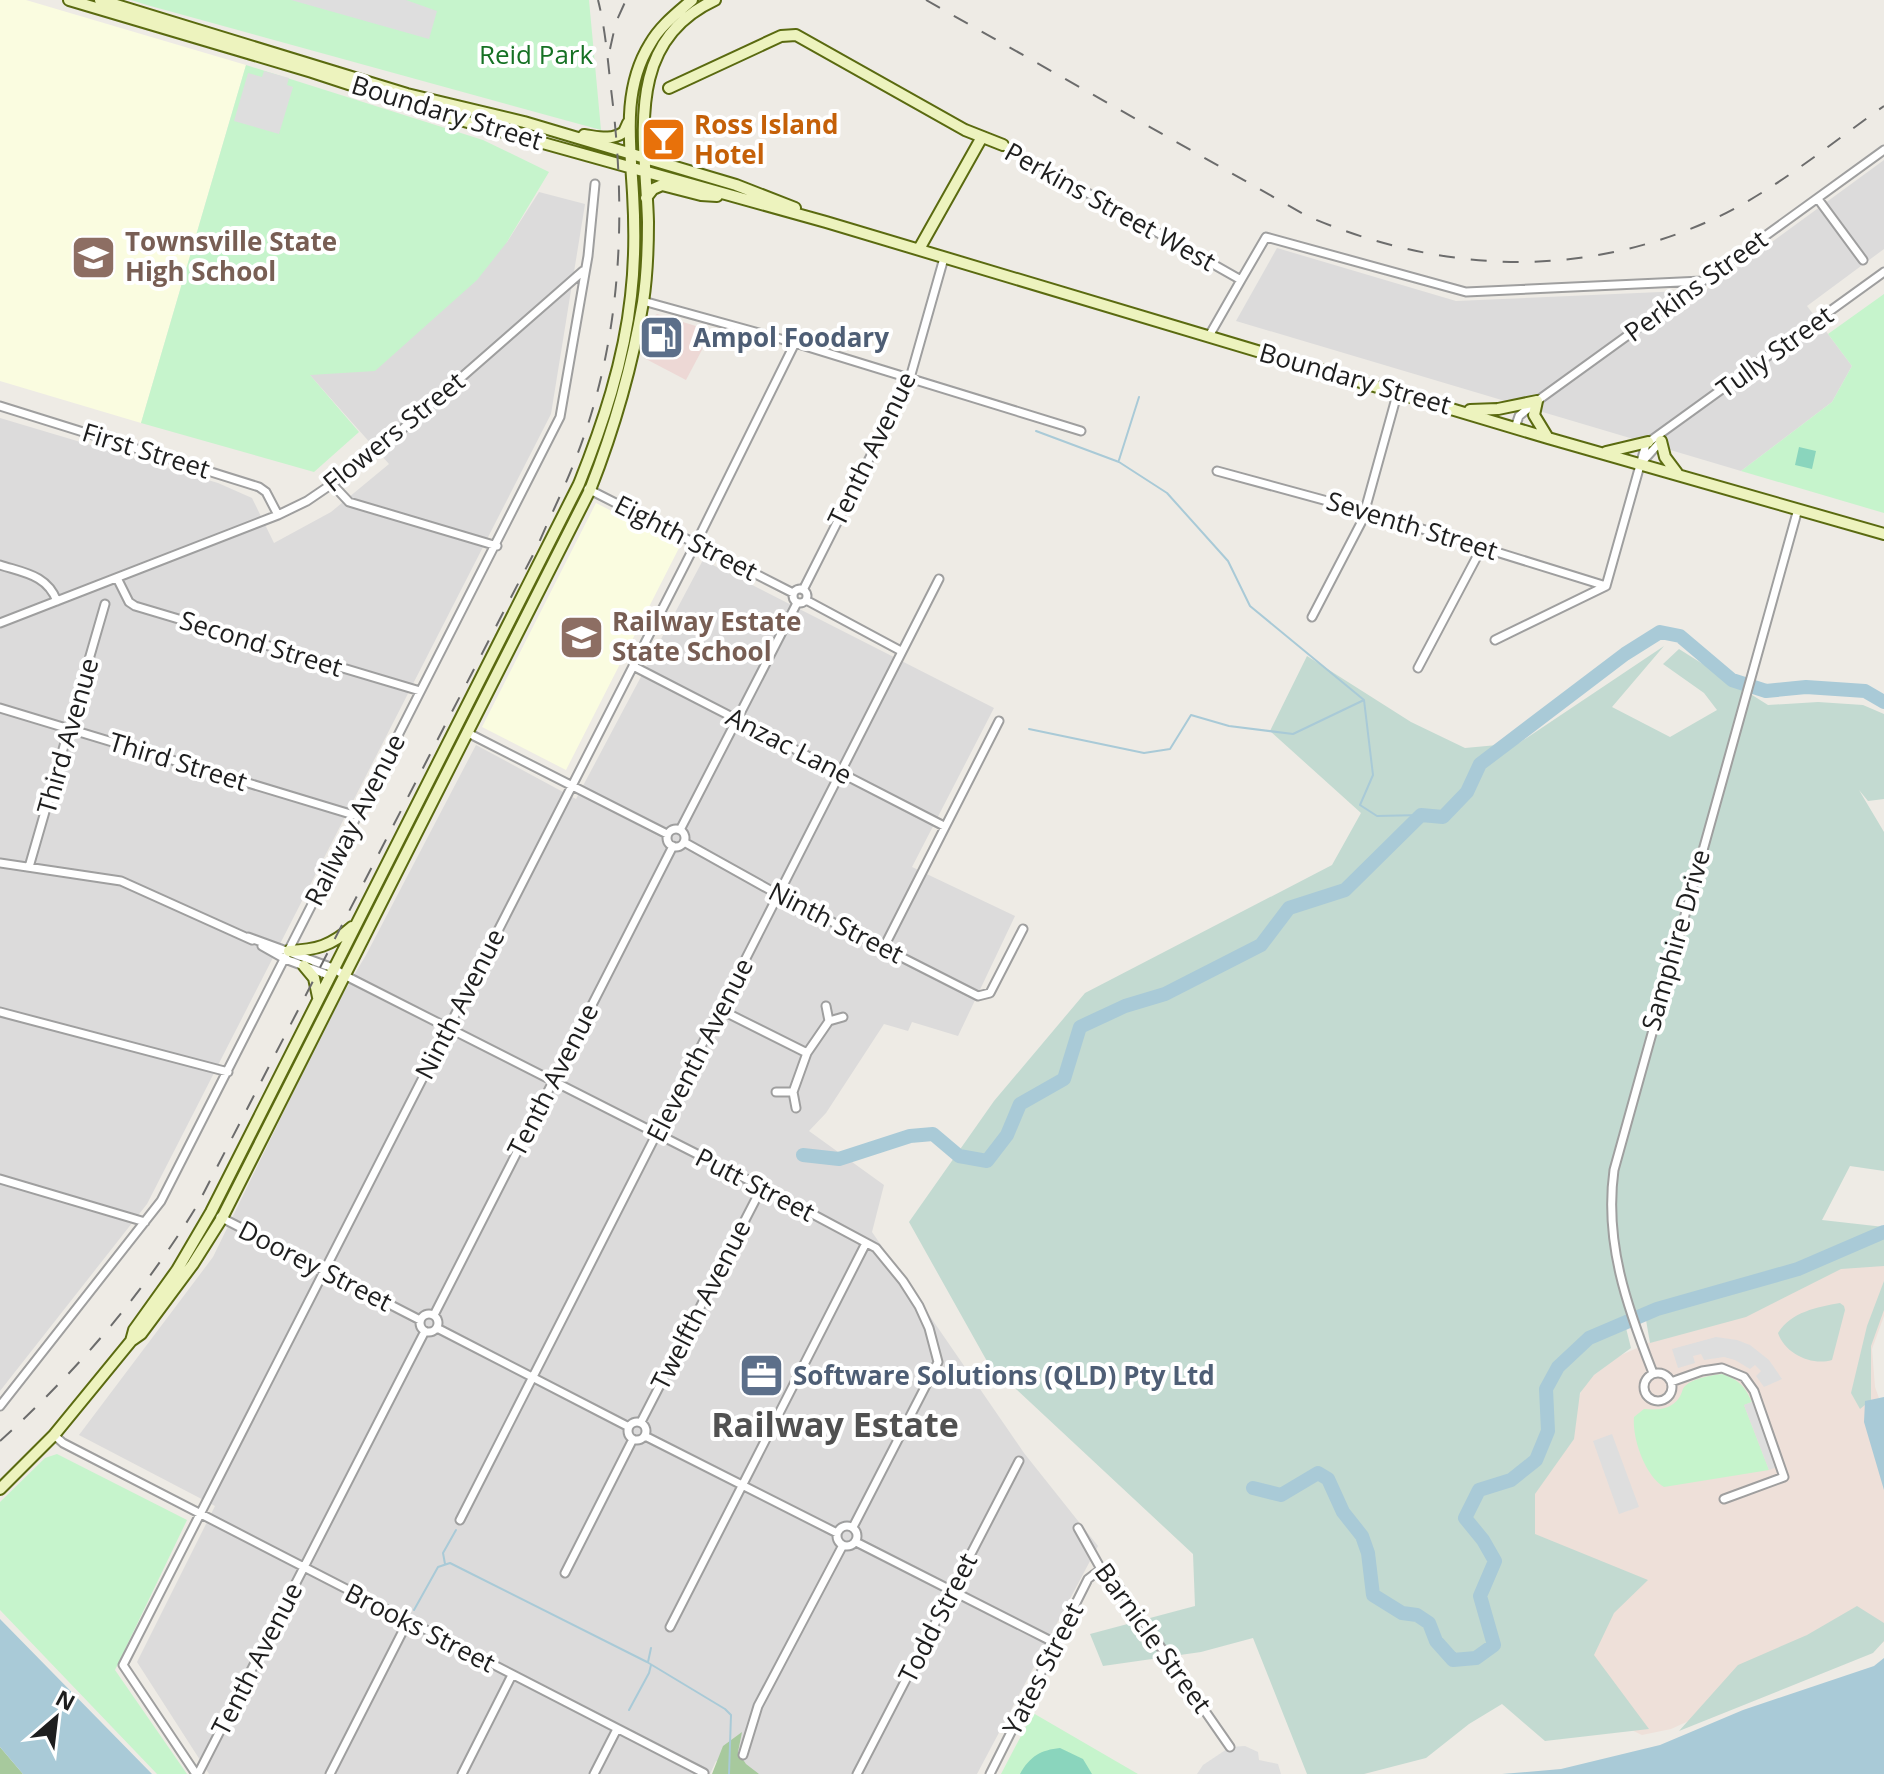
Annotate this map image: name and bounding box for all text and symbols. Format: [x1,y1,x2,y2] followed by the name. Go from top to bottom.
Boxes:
[479,36,593,72] park label: Reid Park
[347,66,547,158] street label: Boundary Street
[694,106,839,172] place label: Ross Island Hotel
[639,116,687,164] bar icon: Ross Island Hotel
[999,133,1222,279] street label: Perkins Street West
[1617,221,1774,349] street label: Perkins Street
[125,223,337,289] place label: Townsville State High School
[70,233,118,281] school or university icon: Townsville State High School
[1709,297,1840,406] street label: Tully Street
[638,314,686,362] fuel station icon: Ampol Foodary
[693,319,889,355] place label: Ampol Foodary
[1255,333,1455,423] street label: Boundary Street
[315,363,472,500] street label: Flowers Street
[818,365,924,532] street label: Tenth Avenue
[78,414,214,487] street label: First Street
[1322,482,1502,568] street label: Seventh Street
[609,486,764,588] street label: Eighth Street
[176,601,347,685] street label: Second Street
[612,603,801,669] place label: Railway Estate State School
[557,613,605,661] school or university icon: Railway Estate State School
[28,654,106,818] street label: Third Avenue
[720,698,859,792] street label: Anzac Lane
[105,723,252,799] street label: Third Street
[295,727,413,912] street label: Railway Avenue
[1632,845,1718,1034] street label: Samphire Drive
[763,873,910,971] street label: Ninth Street
[406,922,513,1085] street label: Ninth Avenue
[637,952,761,1148] street label: Eleventh Avenue
[498,997,606,1162] street label: Tenth Avenue
[690,1139,821,1230] street label: Putt Street
[233,1211,398,1319] street label: Doorey Street
[642,1213,759,1396] street label: Twelfth Avenue
[738,1352,786,1400] office icon: Software Solutions (QLD) Pty Ltd
[793,1357,1215,1393] place label: Software Solutions (QLD) Pty Ltd
[711,1401,959,1447] district label: Railway Estate
[889,1546,985,1689] street label: Todd Street
[1087,1555,1221,1720] street label: Barnicle Street
[339,1574,502,1680] street label: Brooks Street
[202,1576,310,1741] street label: Tenth Avenue
[993,1596,1091,1741] street label: Yates Street
[16,1678,96,1758] north arrow
[51,1682,81,1717] text: N

